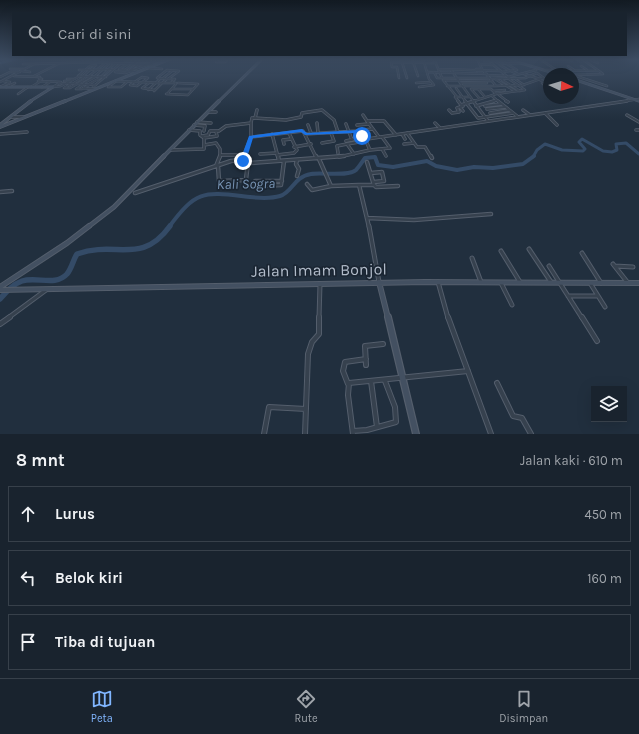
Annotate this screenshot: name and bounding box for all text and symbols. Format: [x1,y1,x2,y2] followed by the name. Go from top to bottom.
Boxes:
[12,12,627,56] search box
[26,23,48,45] icon: search
[58,25,132,43] text: Cari di sini
[543,68,579,104] north arrow
[353,127,371,145] route start
[234,152,252,170] route end
[217,175,275,193] water label: Kali Sogra
[251,259,387,281] street label: Jalan Imam Bonjol
[591,386,627,422] map controls
[591,386,627,422] button: layers
[16,450,65,470] text: 8 mnt
[520,453,623,468] text: Jalan kaki · 610 m
[17,503,39,525] icon: ahead
[55,505,95,523] text: Lurus
[584,507,622,522] text: 450 m
[17,567,39,589] icon: left
[55,569,123,587] text: Belok kiri
[587,571,622,586] text: 160 m
[17,631,39,653] icon: arrive
[55,633,155,651] text: Tiba di tujuan
[91,688,113,725] tab: Peta
[294,688,318,725] tab: Rute
[499,688,548,725] tab: Disimpan

